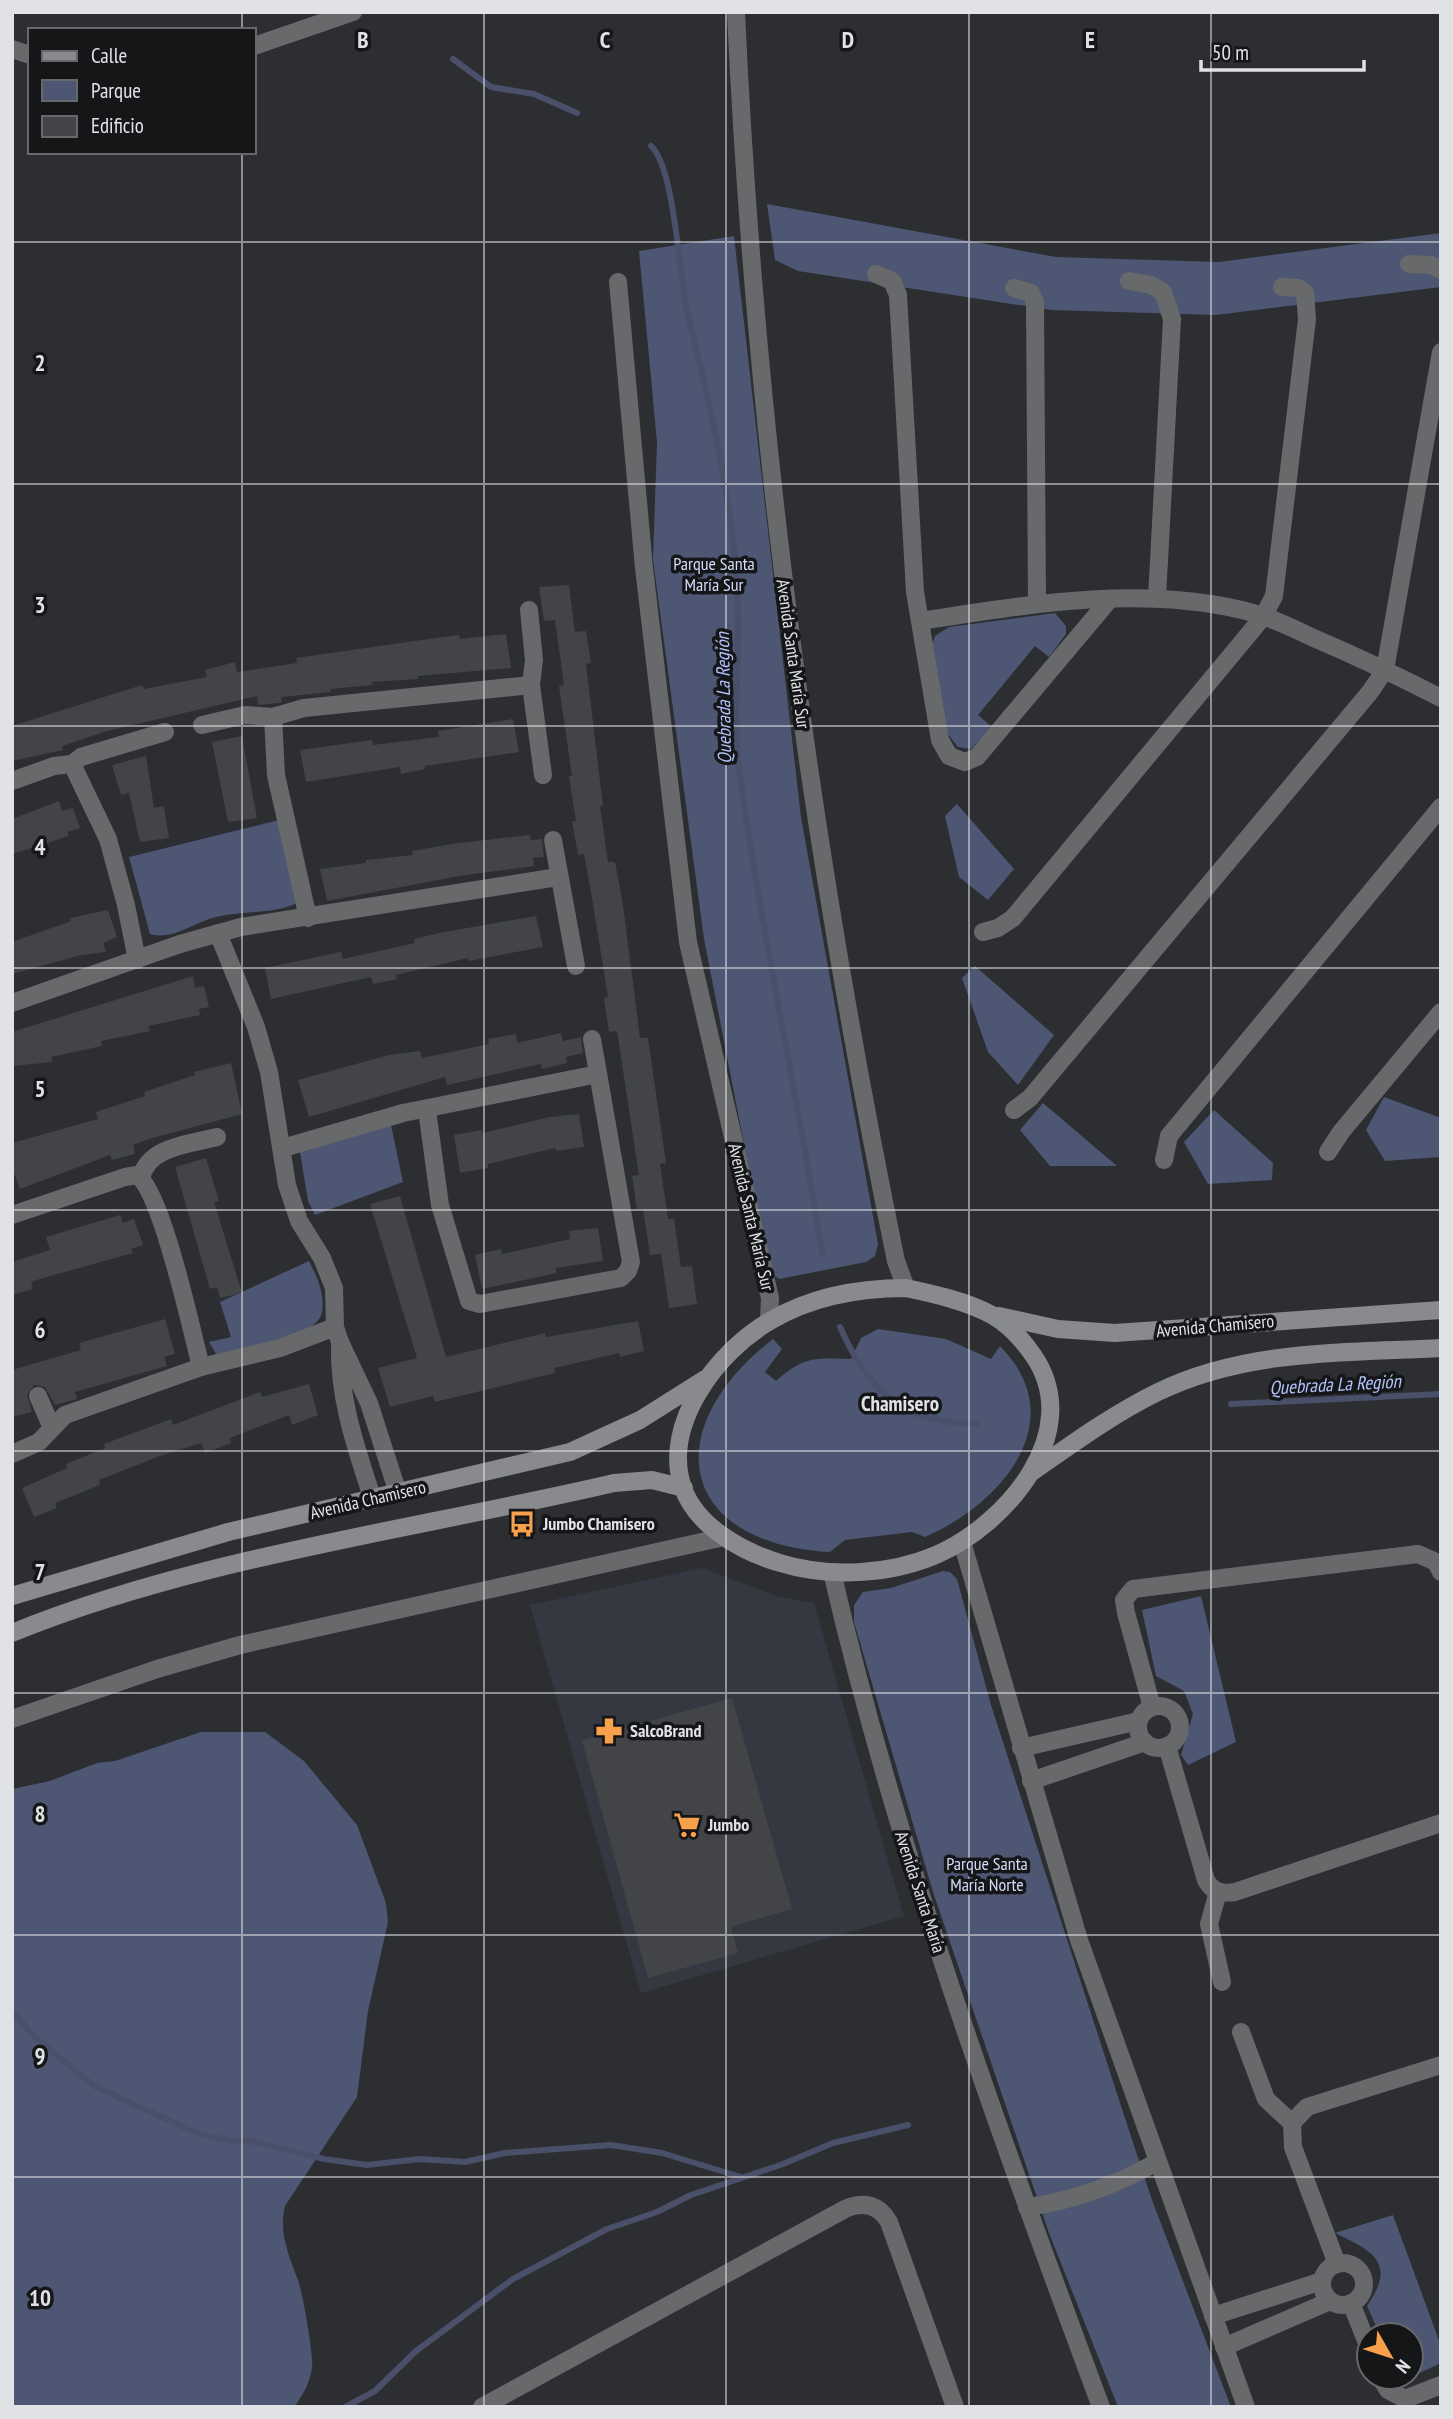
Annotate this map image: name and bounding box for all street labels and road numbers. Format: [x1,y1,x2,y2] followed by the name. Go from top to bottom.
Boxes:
[772,578,815,730] street label: Avenida Santa María Sur
[723,1141,780,1293] street label: Avenida Santa María Sur
[1155,1309,1275,1342] street label: Avenida Chamisero
[308,1475,428,1524] street label: Avenida Chamisero
[890,1828,951,1956] street label: Avenida Santa María

